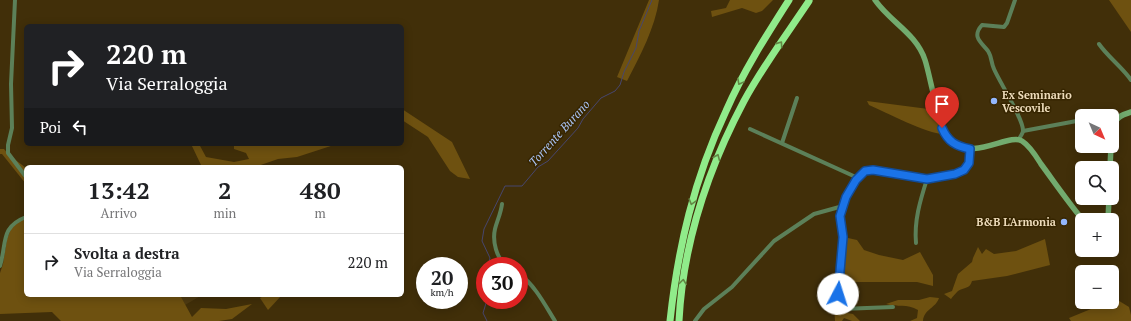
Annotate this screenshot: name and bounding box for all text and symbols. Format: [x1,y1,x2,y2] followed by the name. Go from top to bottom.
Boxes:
[106,35,187,72] text: 220 m
[40,40,92,92] icon: right
[775,41,782,48] one-way arrow
[106,71,228,95] text: Via Serraloggia
[737,77,745,85] one-way arrow
[925,87,959,128] pin
[1002,88,1072,115] place label: Ex Seminario Vescovile
[931,93,953,115] icon: arrive
[989,96,999,106] marker: Ex Seminario Vescovile
[525,97,593,169] water label: Torrente Burano
[1075,109,1119,153] north arrow
[1075,109,1119,309] map controls
[69,116,91,138] icon: left
[40,117,61,137] text: Poi
[712,154,720,162] one-way arrow
[1075,161,1119,205] button: search
[87,174,150,206] text: 13:42
[218,174,232,206] text: 2
[300,174,340,206] text: 480
[688,198,697,205] one-way arrow
[101,204,137,222] text: Arrivo
[213,204,236,222] text: min
[315,204,326,222] text: m
[1075,213,1119,257] button: +
[976,215,1056,229] place label: B&B L'Armonia
[1059,217,1069,227] marker: B&B L'Armonia
[74,243,180,263] text: Svolta a destra
[40,251,62,273] icon: right
[347,252,388,272] text: 220 m
[476,257,528,309] speed limit sign: 30
[74,263,162,281] text: Via Serraloggia
[431,264,453,291] text: 20
[1075,265,1119,309] button: −
[817,273,859,315] position arrow
[678,279,687,285] one-way arrow
[430,286,454,299] text: km/h

